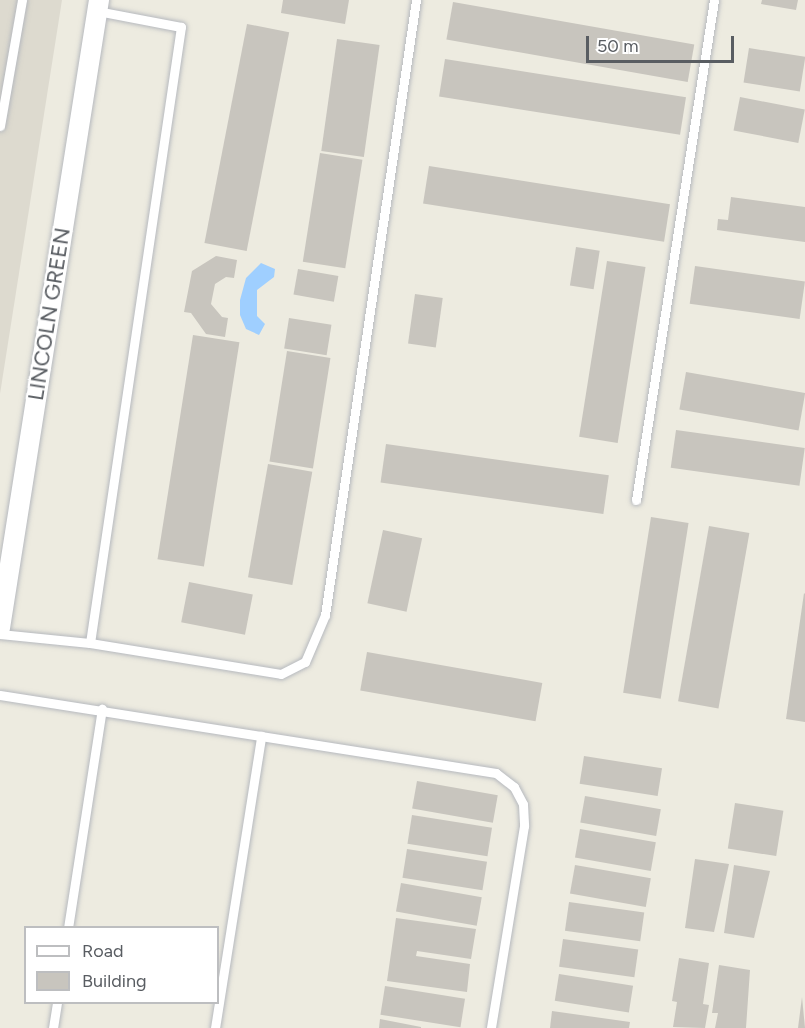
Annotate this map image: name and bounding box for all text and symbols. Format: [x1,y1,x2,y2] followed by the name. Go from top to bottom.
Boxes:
[589,24,738,62] scale bar
[597,35,639,57] text: 50 m
[22,226,76,402] street label: LINCOLN GREEN
[24,926,219,1004] legend
[82,940,123,962] text: Road
[82,970,147,992] text: Building

